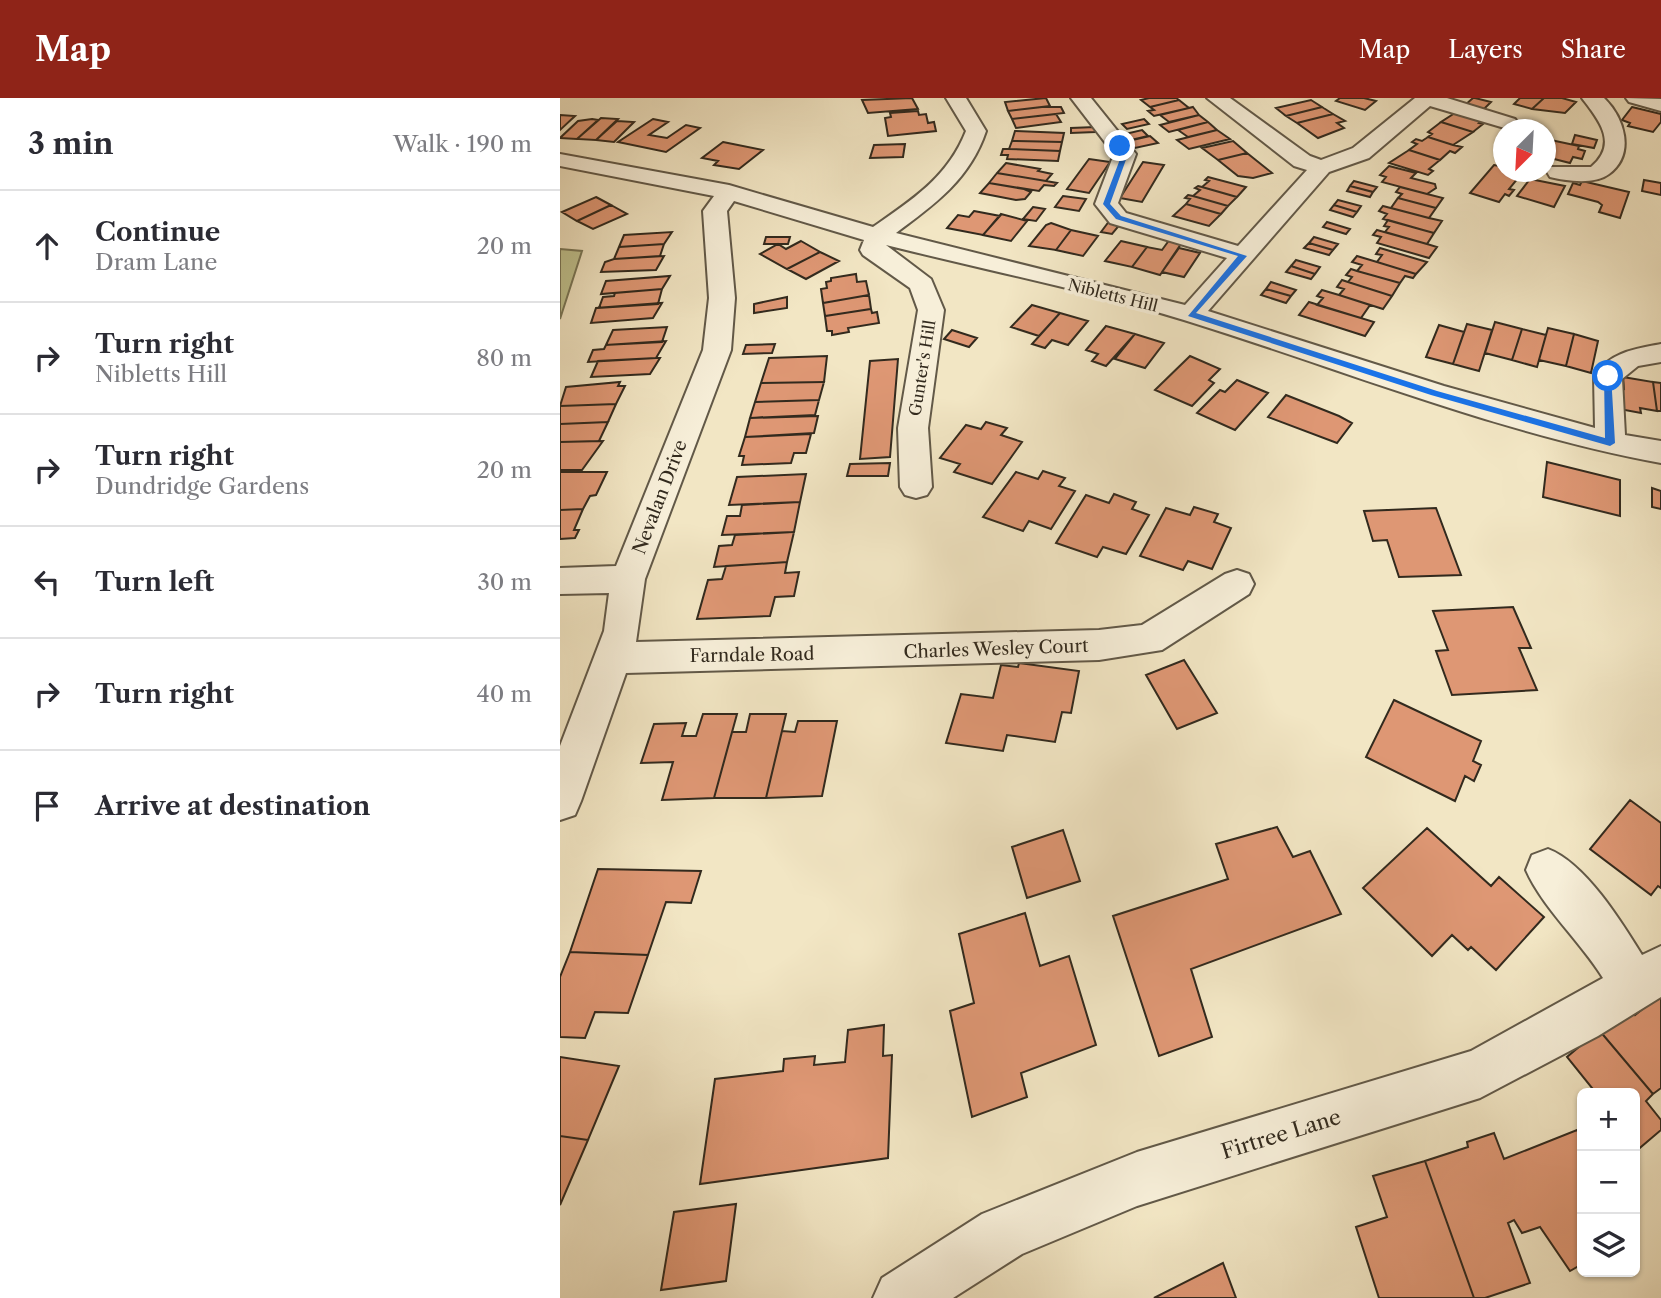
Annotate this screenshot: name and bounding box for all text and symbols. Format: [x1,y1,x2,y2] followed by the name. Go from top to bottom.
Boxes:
[35,29,111,70] text: Map
[1359,35,1410,64] text: Map
[1448,35,1523,64] text: Layers
[1561,35,1626,64] text: Share
[1493,119,1556,182] north arrow
[28,125,114,162] text: 3 min
[393,130,532,158] text: Walk · 190 m
[1104,130,1135,161] route end
[95,216,220,248] text: Continue
[28,227,66,265] icon: ahead
[477,232,532,260] text: 20 m
[95,248,217,276] text: Dram Lane
[1066,274,1160,316] street label: Nibletts Hill
[905,318,939,417] street label: Gunter's Hill
[95,328,234,360] text: Turn right
[28,339,66,377] icon: right
[476,344,532,372] text: 80 m
[95,360,227,388] text: Nibletts Hill
[1592,360,1623,391] route start
[628,437,692,557] street label: Nevalan Drive
[95,440,234,472] text: Turn right
[28,451,66,489] icon: right
[477,456,532,484] text: 20 m
[95,472,309,500] text: Dundridge Gardens
[28,563,66,601] icon: left
[95,566,214,598] text: Turn left
[477,568,532,596] text: 30 m
[903,635,1089,663] street label: Charles Wesley Court
[690,643,815,667] street label: Farndale Road
[28,675,66,713] icon: right
[95,678,234,710] text: Turn right
[477,680,532,708] text: 40 m
[28,787,66,825] icon: arrive
[95,790,370,822] text: Arrive at destination
[1577,1088,1640,1277] map controls
[1577,1088,1640,1151] button: +
[1218,1104,1344,1164] street label: Firtree Lane
[1577,1151,1640,1214] button: −
[1577,1214,1640,1277] button: layers

